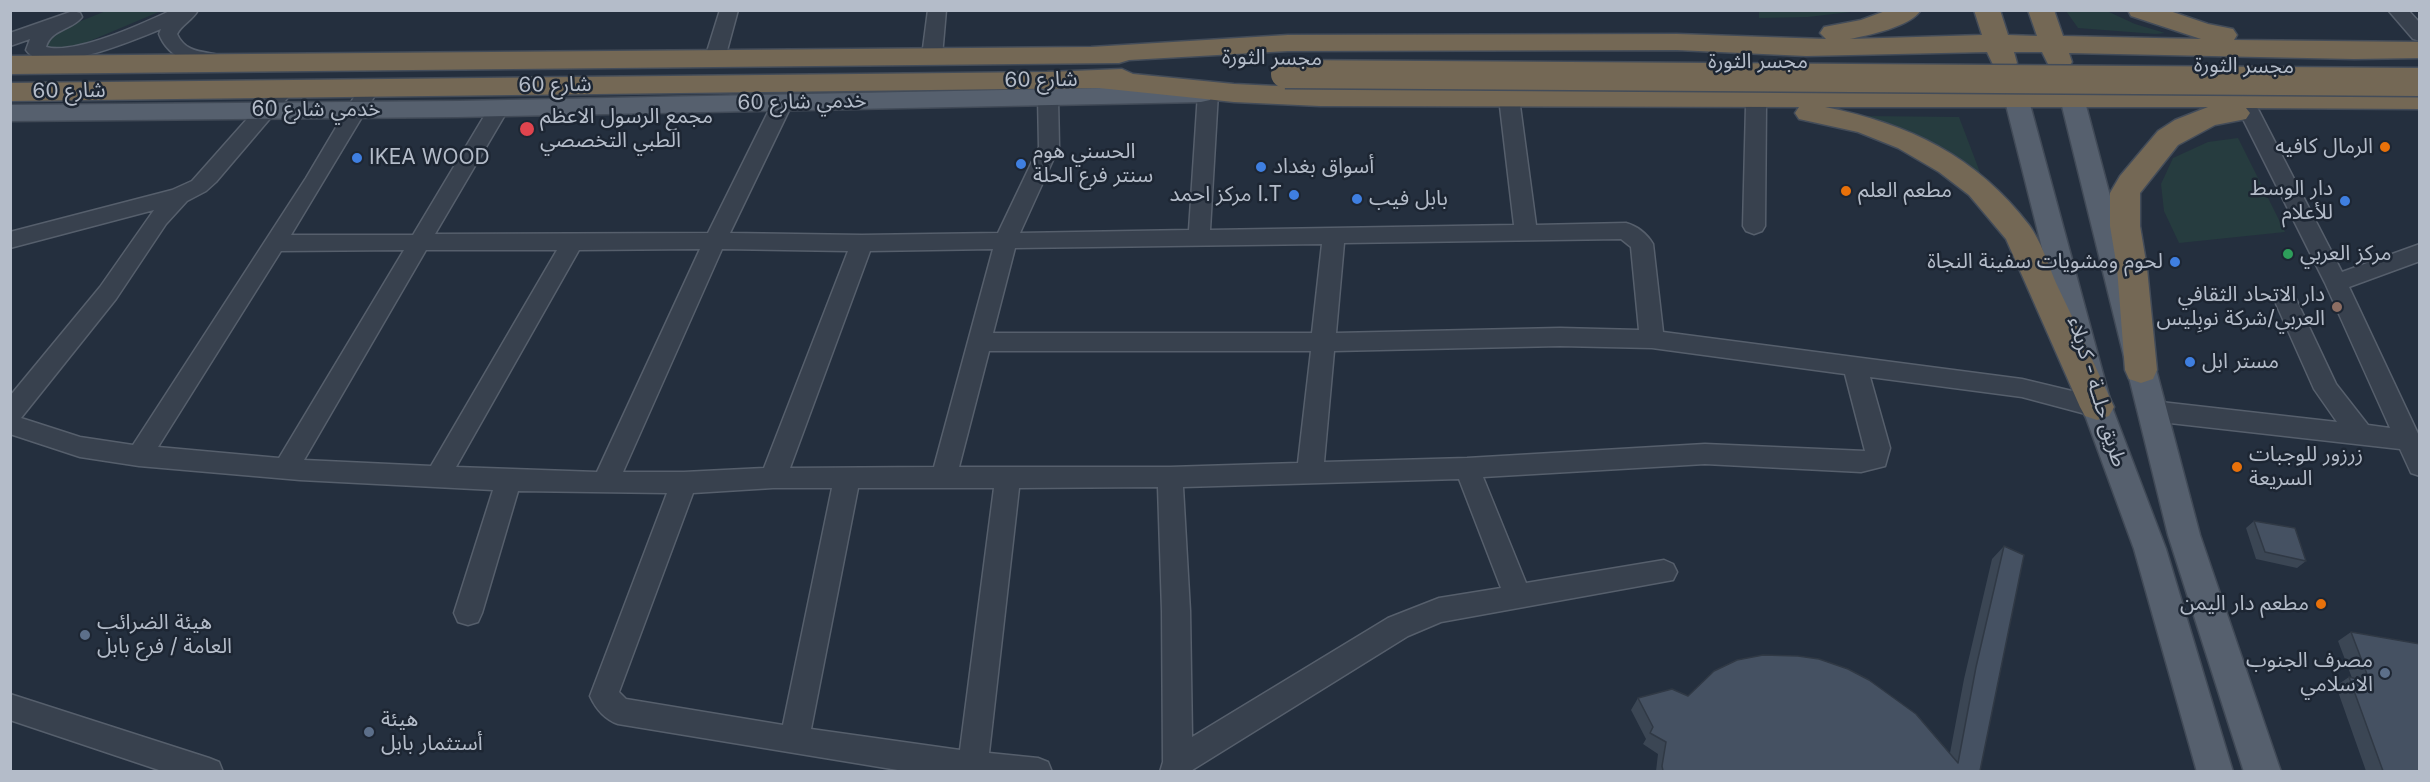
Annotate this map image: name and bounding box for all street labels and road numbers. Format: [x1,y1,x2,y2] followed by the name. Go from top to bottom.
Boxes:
[1222,45,1322,71] street label: مجسر الثورة
[1708,49,1808,75] street label: مجسر الثورة
[2194,53,2294,79] street label: مجسر الثورة
[1004,67,1078,93] street label: شارع 60
[518,72,592,98] street label: شارع 60
[32,78,106,104] street label: شارع 60
[737,88,867,116] street label: خدمي شارع 60
[251,97,381,123] street label: خدمي شارع 60
[2062,314,2132,470] street label: طريق حلــة - كربلاء

